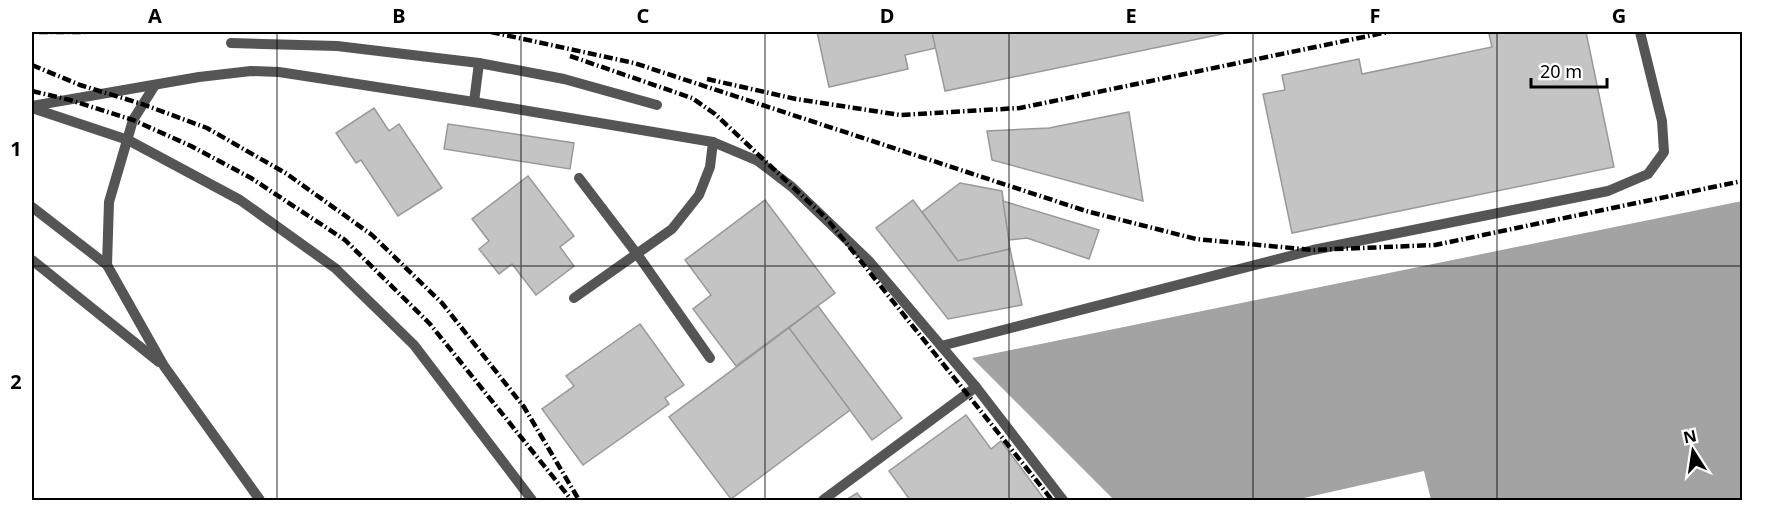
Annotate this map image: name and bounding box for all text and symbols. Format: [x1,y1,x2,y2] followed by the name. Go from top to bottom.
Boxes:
[148,2,162,29] text: A
[392,2,406,29] text: B
[637,2,650,29] text: C
[880,2,894,29] text: D
[1125,2,1137,29] text: E
[1370,2,1380,29] text: F
[1612,2,1626,29] text: G
[1531,51,1608,89] scale bar
[1540,59,1582,83] text: 20 m
[10,135,22,162] text: 1
[10,368,22,395] text: 2
[1663,421,1723,481] north arrow
[1681,424,1699,448] text: N

